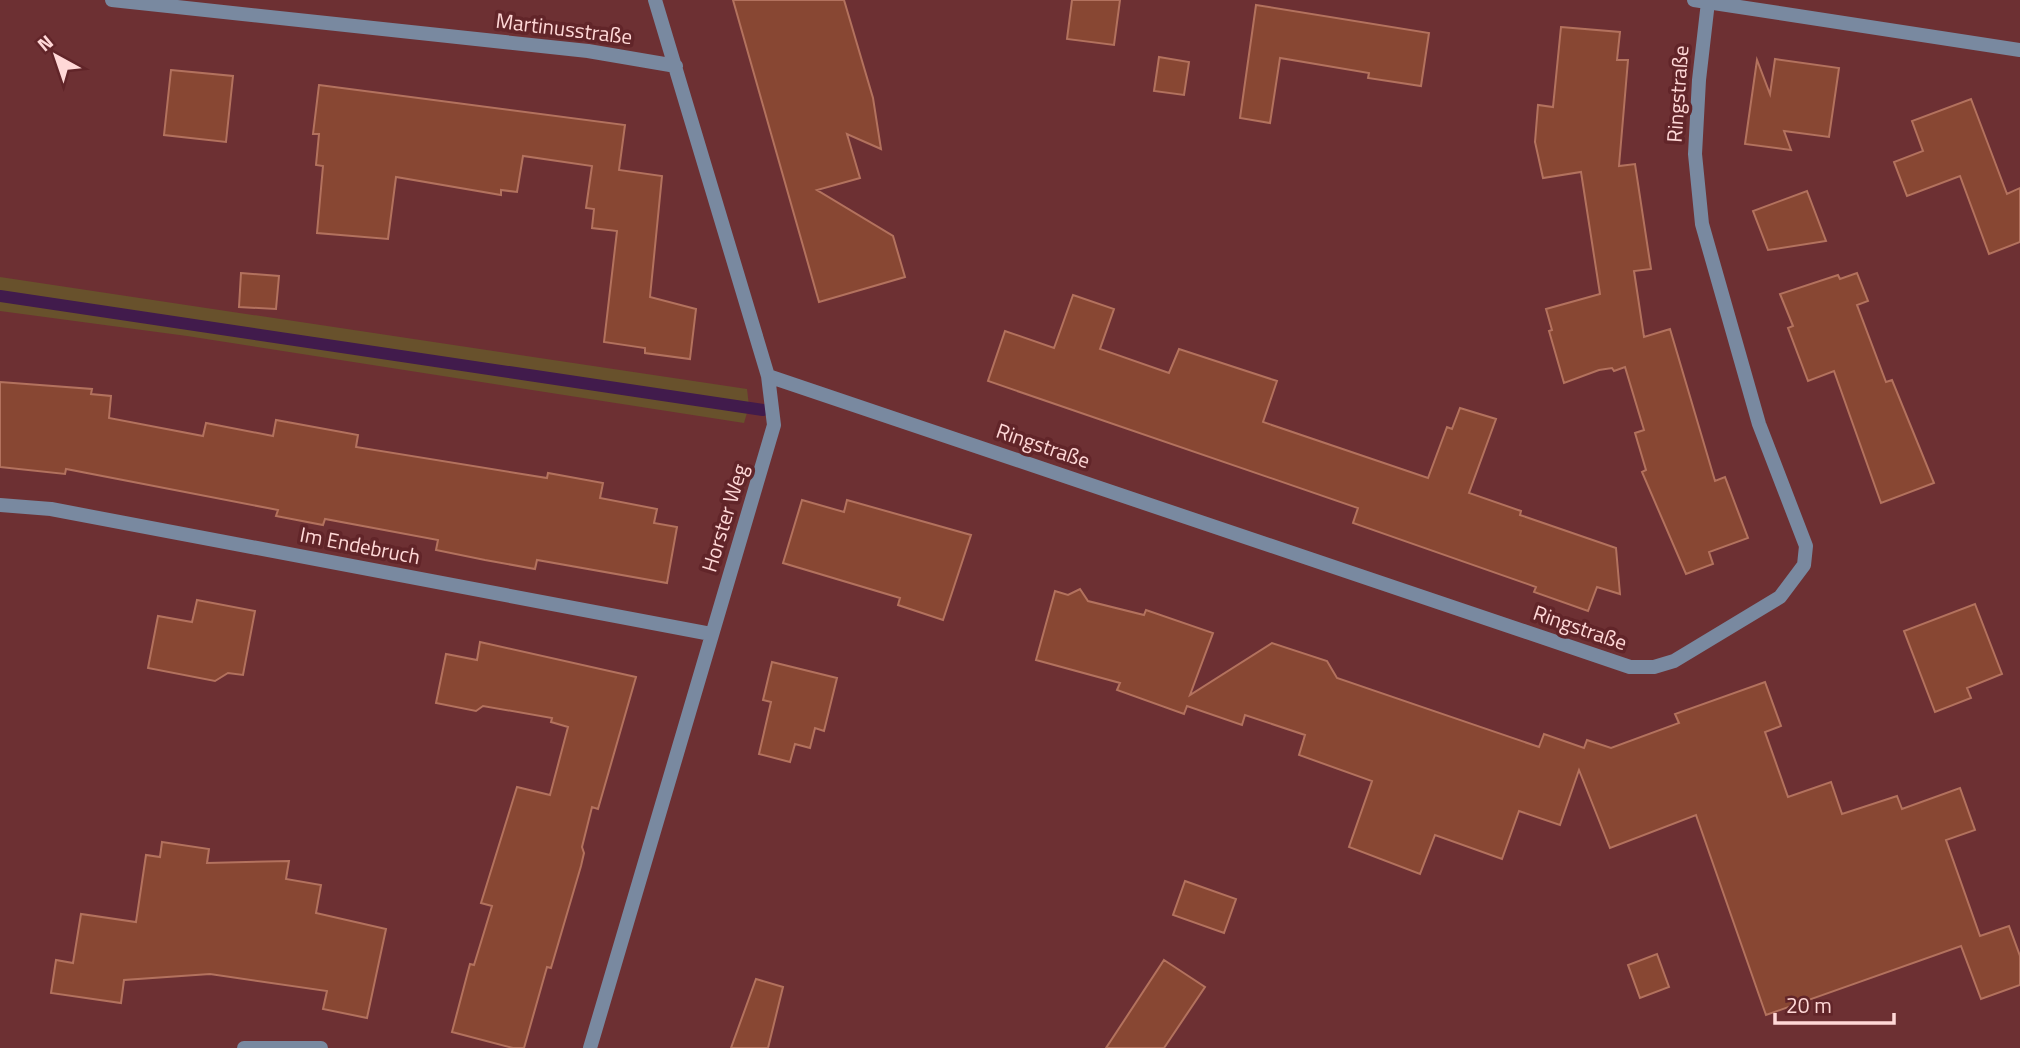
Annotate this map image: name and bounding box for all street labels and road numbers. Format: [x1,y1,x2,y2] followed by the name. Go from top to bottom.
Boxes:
[494,4,634,52] street label: Martinusstraße
[1658,44,1696,144] street label: Ringstraße
[992,414,1094,476] street label: Ringstraße
[692,459,756,576] street label: Horster Weg
[297,518,423,572] street label: Im Endebruch
[1529,596,1631,658] street label: Ringstraße

